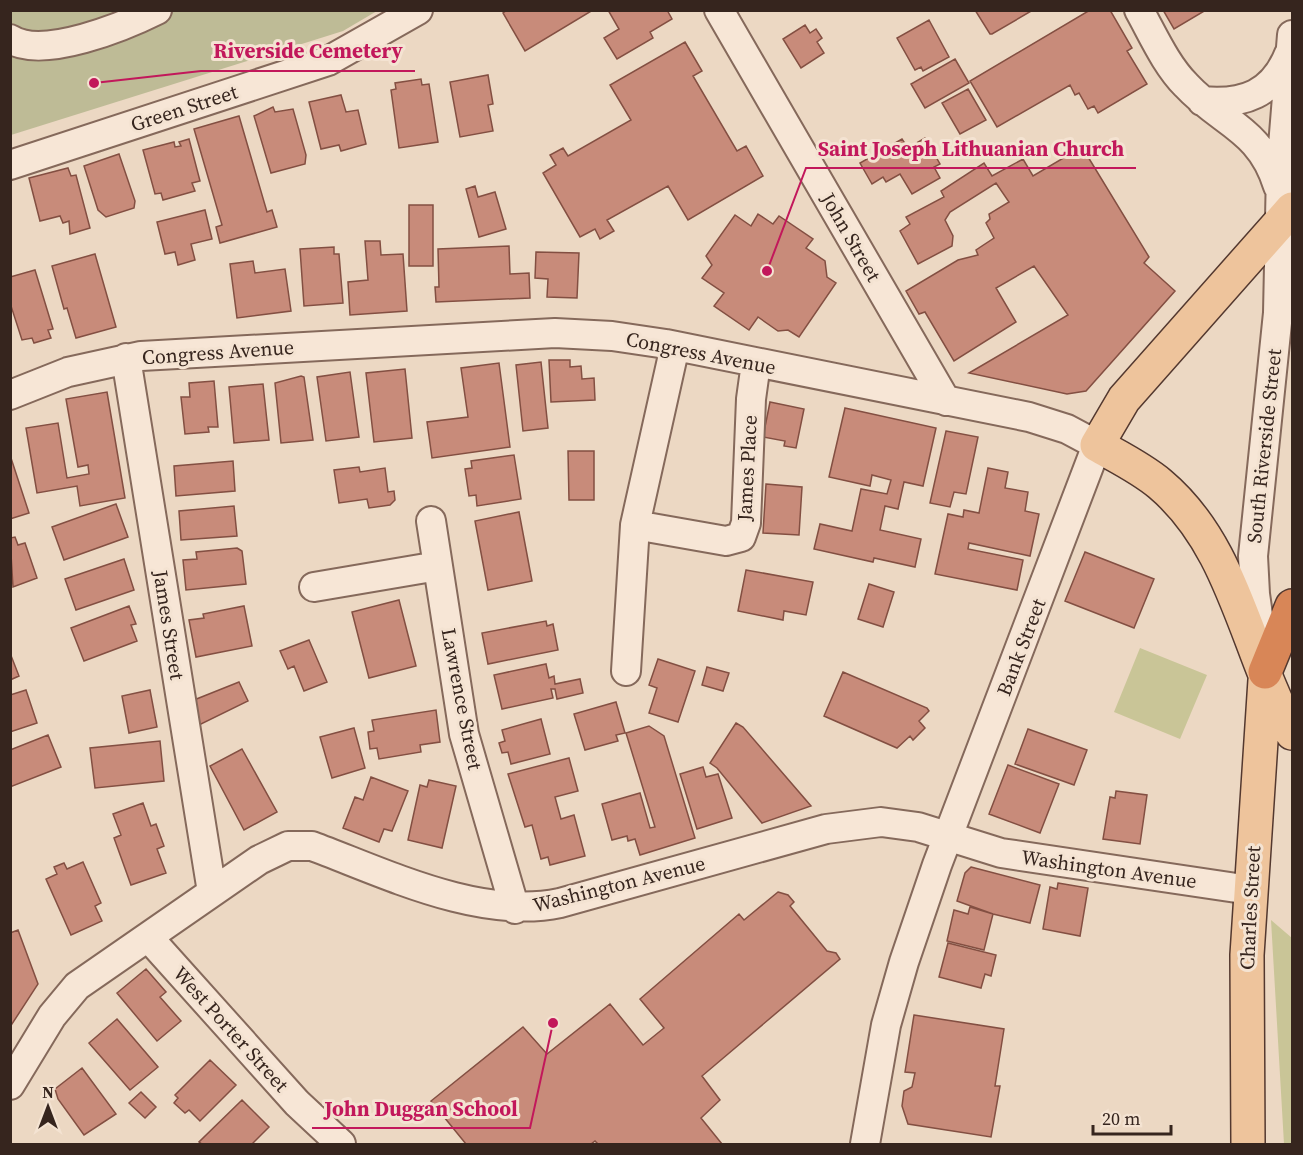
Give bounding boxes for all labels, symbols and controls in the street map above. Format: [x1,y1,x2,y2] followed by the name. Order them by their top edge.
[201,32,415,71] callout: Riverside Cemetery
[213,36,404,65] text: Riverside Cemetery
[127,77,241,138] street label: Green Street
[806,129,1136,168] callout: Saint Joseph Lithuanian Church
[818,134,1124,163] text: Saint Joseph Lithuanian Church
[814,187,888,287] street label: John Street
[624,325,778,381] street label: Congress Avenue
[141,333,295,371] street label: Congress Avenue
[1240,347,1288,545] street label: South Riverside Street
[730,414,764,523] street label: James Place
[146,567,192,682] street label: James Street
[990,594,1053,700] street label: Bank Street
[435,626,490,773] street label: Lawrence Street
[1019,843,1199,895] street label: Washington Avenue
[1233,845,1267,971] street label: Charles Street
[530,849,708,919] street label: Washington Avenue
[167,960,295,1098] street label: West Porter Street
[18,1077,78,1137] north arrow
[42,1081,54,1103] text: N
[312,1089,530,1128] callout: John Duggan School
[322,1094,518,1123] text: John Duggan School
[1093,1098,1171,1136] scale bar
[1102,1106,1140,1131] text: 20 m

